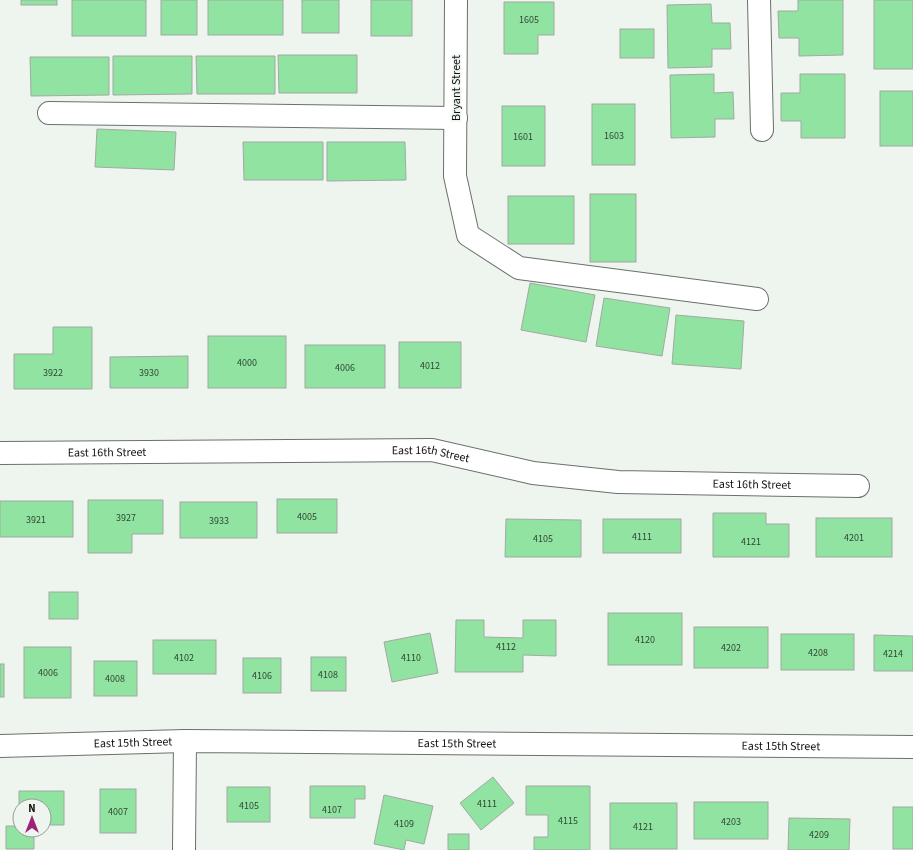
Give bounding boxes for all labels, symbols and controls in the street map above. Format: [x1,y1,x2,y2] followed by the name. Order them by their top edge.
[519,13,539,27] house number: 1605
[448,55,465,121] street label: Bryant Street
[604,129,624,143] house number: 1603
[513,130,533,144] house number: 1601
[237,356,257,370] house number: 4000
[420,359,440,373] house number: 4012
[335,361,355,375] house number: 4006
[43,366,63,380] house number: 3922
[139,366,159,380] house number: 3930
[392,442,471,467] street label: East 16th Street
[68,444,146,462] street label: East 16th Street
[712,476,791,494] street label: East 16th Street
[297,510,317,524] house number: 4005
[116,511,136,525] house number: 3927
[26,513,46,527] house number: 3921
[209,514,229,528] house number: 3933
[632,530,652,544] house number: 4111
[844,531,864,545] house number: 4201
[533,532,553,546] house number: 4105
[741,535,761,549] house number: 4121
[635,633,655,647] house number: 4120
[496,640,516,654] house number: 4112
[721,641,741,655] house number: 4202
[808,646,828,660] house number: 4208
[883,647,903,661] house number: 4214
[174,651,194,665] house number: 4102
[401,651,421,665] house number: 4110
[38,666,58,680] house number: 4006
[318,668,338,682] house number: 4108
[252,669,272,683] house number: 4106
[105,672,125,686] house number: 4008
[93,733,173,752] street label: East 15th Street
[418,735,496,753] street label: East 15th Street
[741,738,820,755] street label: East 15th Street
[477,797,497,811] house number: 4111
[12,798,52,838] north arrow
[239,799,259,813] house number: 4105
[28,801,36,816] text: N
[322,803,342,817] house number: 4107
[108,805,128,819] house number: 4007
[558,814,578,828] house number: 4115
[721,815,741,829] house number: 4203
[394,817,414,831] house number: 4109
[633,820,653,834] house number: 4121
[809,828,829,842] house number: 4209

